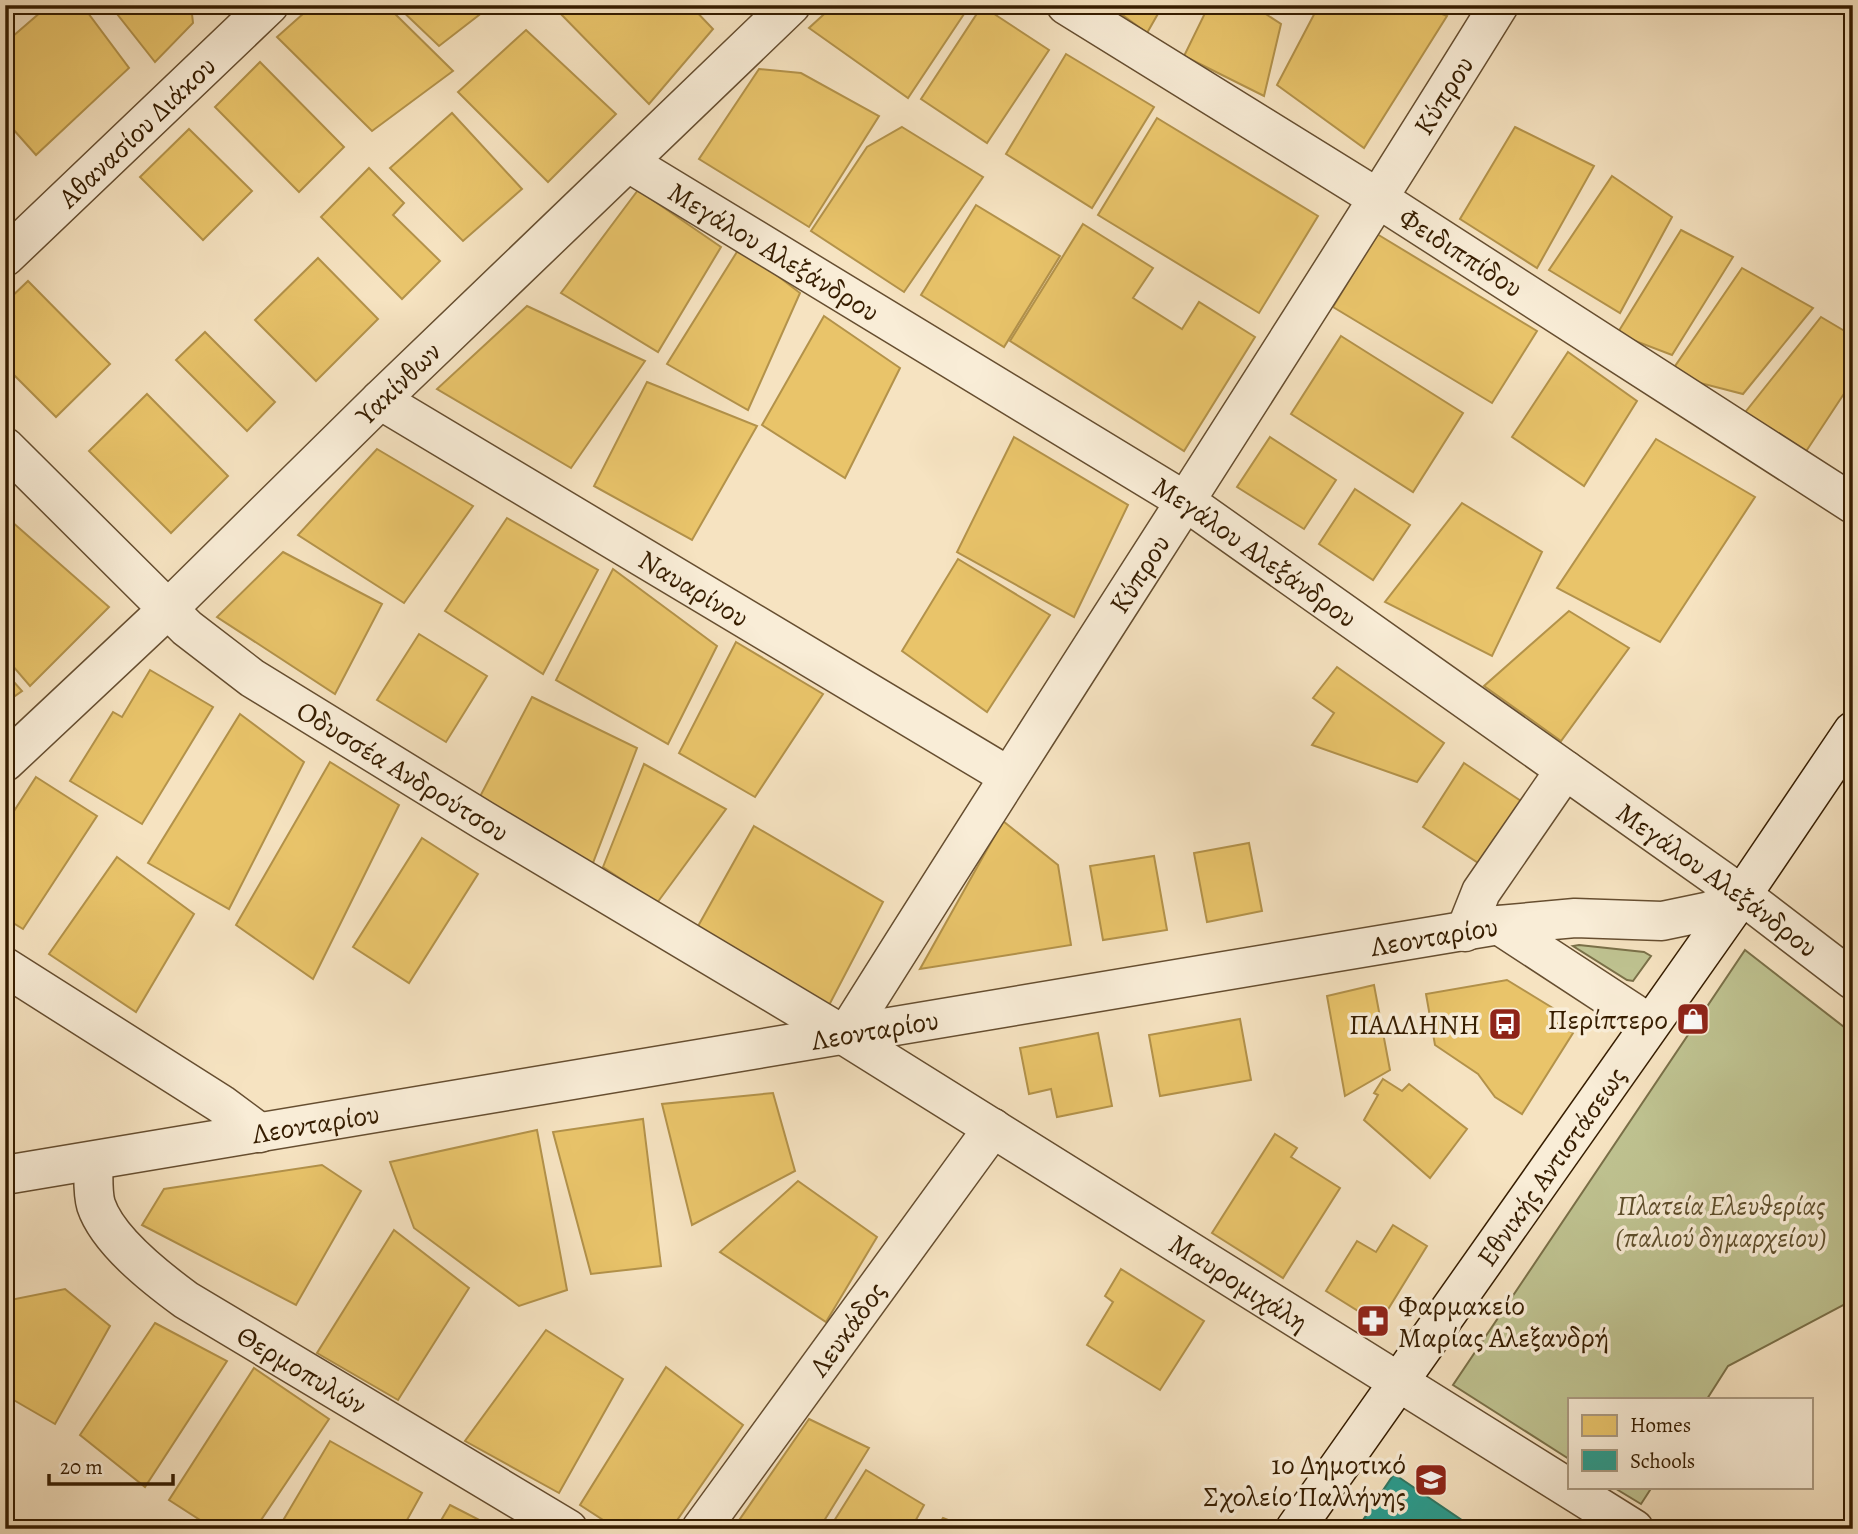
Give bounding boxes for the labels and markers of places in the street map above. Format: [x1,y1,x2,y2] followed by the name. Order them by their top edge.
[1674,1000,1712,1038] shop icon: Περίπτερο
[1548,1001,1668,1039] place label: Περίπτερο
[1486,1005,1524,1043] bus stop icon: ΠΑΛΛΗΝΗ
[1349,1006,1480,1044] place label: ΠΑΛΛΗΝΗ
[1398,1287,1609,1357] place label: Φαρμακείο Μαρίας Αλεξανδρή
[1354,1302,1392,1340] pharmacy icon: Φαρμακείο Μαρίας Αλεξανδρή
[1204,1446,1406,1516] place label: 1ο Δημοτικό Σχολείο Παλλήνης
[1412,1461,1450,1499] school or university icon: 1ο Δημοτικό Σχολείο Παλλήνης

